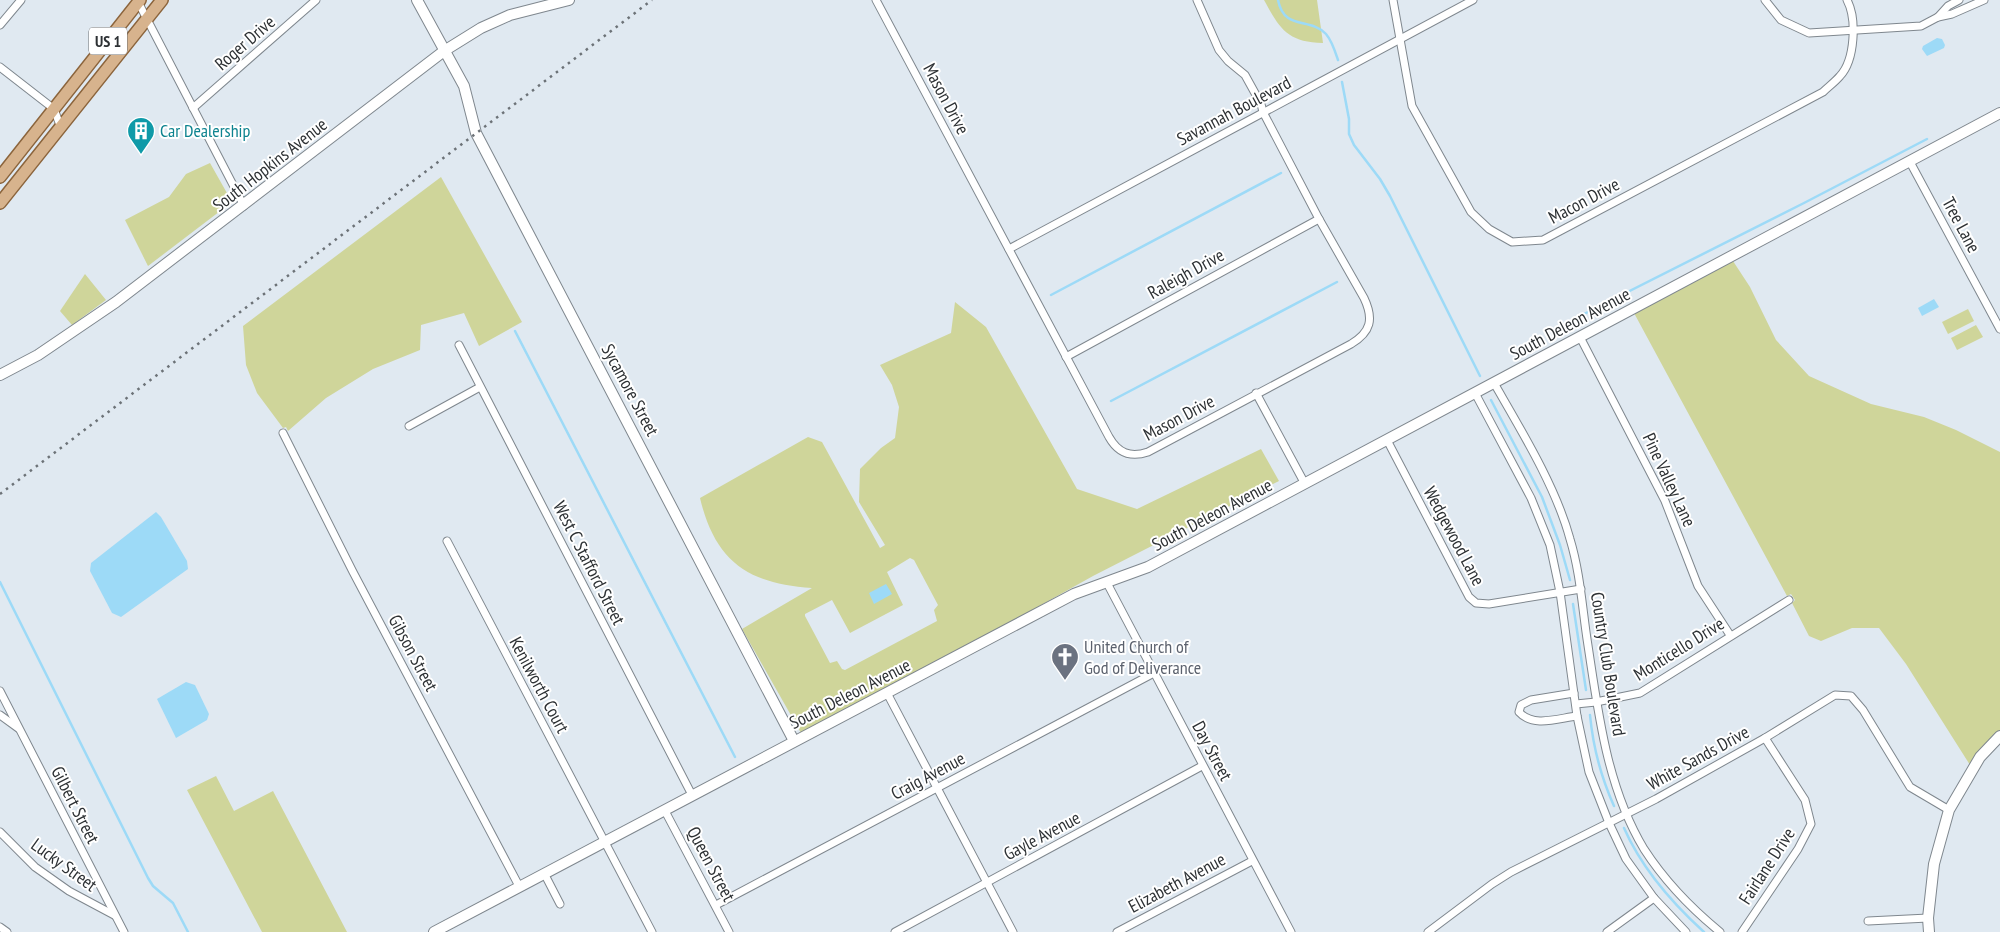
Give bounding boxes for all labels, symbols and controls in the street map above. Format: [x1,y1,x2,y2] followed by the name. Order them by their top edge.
[210,10,280,75] street label: Roger Drive
[89,27,127,54] road number: US 1
[918,59,975,138] street label: Mason Drive
[1173,71,1295,150] street label: Savannah Boulevard
[208,113,332,216] street label: South Hopkins Avenue
[126,116,156,155] building icon: Car Dealership
[160,119,251,142] place label: Car Dealership
[1544,172,1623,229] street label: Macon Drive
[1937,193,1986,257] street label: Tree Lane
[1144,243,1228,304] street label: Raleigh Drive
[1506,282,1634,365] street label: South Deleon Avenue
[597,340,664,440] street label: Sycamore Street
[1139,389,1218,446] street label: Mason Drive
[1638,429,1701,530] street label: Pine Valley Lane
[1148,473,1276,556] street label: South Deleon Avenue
[1419,482,1490,589] street label: Wedgewood Lane
[548,497,631,629] street label: West C Stafford Street
[1586,590,1631,738] street label: Country Club Boulevard
[384,611,443,695] street label: Gibson Street
[1629,612,1728,685] street label: Monticello Drive
[505,633,574,737] street label: Kenilworth Court
[1084,635,1201,679] place label: United Church of God of Deliverance
[1050,642,1080,681] church icon: United Church of God of Deliverance
[785,653,914,734] street label: South Deleon Avenue
[1187,717,1238,784] street label: Day Street
[1643,720,1753,795] street label: White Sands Drive
[887,746,969,805] street label: Craig Avenue
[46,762,105,847] street label: Gilbert Street
[1000,806,1084,865] street label: Gayle Avenue
[682,822,741,905] street label: Queen Street
[1733,823,1800,908] street label: Fairlane Drive
[27,833,102,896] street label: Lucky Street
[1124,847,1229,918] street label: Elizabeth Avenue

